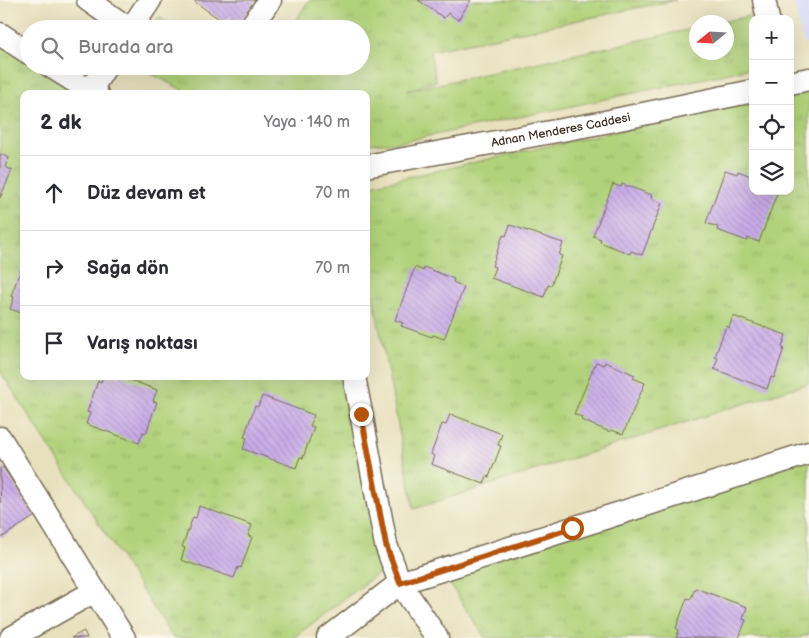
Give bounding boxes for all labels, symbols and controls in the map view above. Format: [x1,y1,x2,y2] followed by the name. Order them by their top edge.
[689,15,734,60] north arrow
[749,15,794,195] map controls
[749,15,794,60] button: +
[20,20,370,75] search box
[38,34,66,62] icon: search
[78,36,174,59] text: Burada ara
[749,60,794,105] button: −
[749,105,794,150] button: locate
[40,110,82,135] text: 2 dk
[490,110,632,151] street label: Adnan Menderes Caddesi
[264,113,350,132] text: Yaya · 140 m
[749,150,794,195] button: layers
[40,179,68,207] icon: ahead
[87,182,206,205] text: Düz devam et
[315,184,350,203] text: 70 m
[40,254,68,282] icon: right
[87,257,169,280] text: Sağa dön
[315,259,350,278] text: 70 m
[40,329,68,357] icon: arrive
[87,332,198,355] text: Varış noktası
[350,403,373,426] route end
[561,517,584,540] route start

